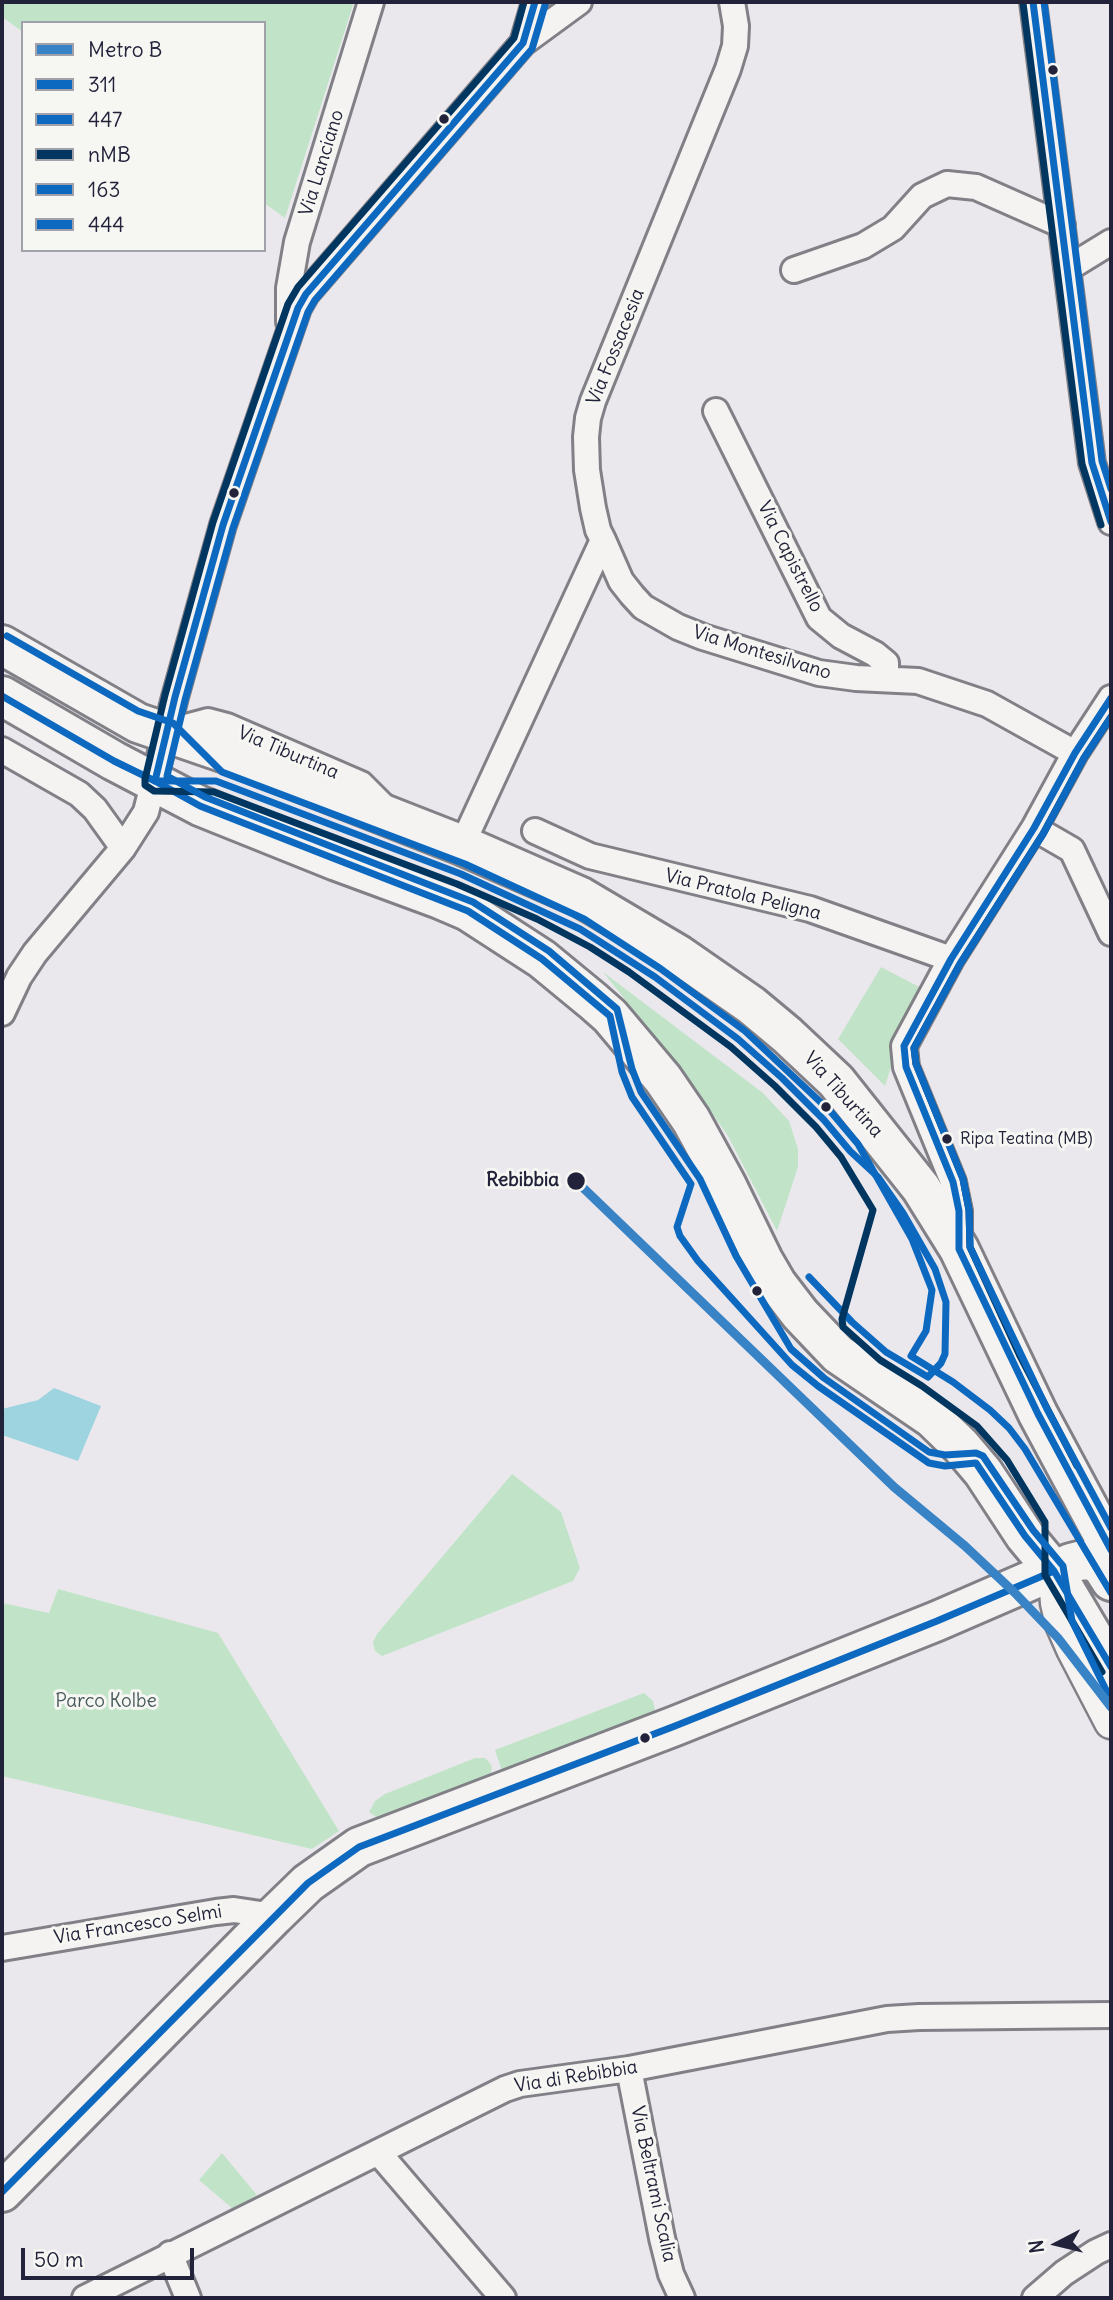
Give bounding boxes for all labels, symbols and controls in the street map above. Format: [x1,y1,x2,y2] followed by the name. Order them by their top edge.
[21,21,266,252] legend
[88,36,162,63] text: Metro B
[1046,63,1060,77] unlabelled marker
[88,71,116,98] text: 311
[88,106,122,133] text: 447
[295,107,349,219] street label: Via Lanciano
[437,112,451,126] unlabelled marker
[88,141,131,168] text: nMB
[88,176,120,203] text: 163
[88,211,124,238] text: 444
[582,285,650,409] street label: Via Fossacesia
[227,486,241,500] unlabelled marker
[752,498,828,616] street label: Via Capistrello
[690,621,834,685] street label: Via Montesilvano
[234,721,342,785] street label: Via Tiburtina
[663,865,823,925] street label: Via Pratola Peligna
[799,1047,887,1143] street label: Via Tiburtina
[819,1100,833,1114] unlabelled marker
[960,1129,1093,1149] place label: Ripa Teatina (MB)
[940,1132,954,1146] marker: Ripa Teatina (MB)
[486,1170,559,1192] place label: Rebibbia
[565,1170,587,1192] marker: Rebibbia
[750,1284,764,1298] unlabelled marker
[55,1691,157,1713] park label: Parco Kolbe
[638,1731,652,1745] unlabelled marker
[52,1900,224,1950] street label: Via Francesco Selmi
[513,2056,639,2098] street label: Via di Rebibbia
[625,2104,681,2264] street label: Via Beltrami Scalia
[1022,2209,1092,2279] north arrow
[24,2234,198,2278] scale bar
[1023,2239,1049,2255] text: N
[34,2246,83,2273] text: 50 m

